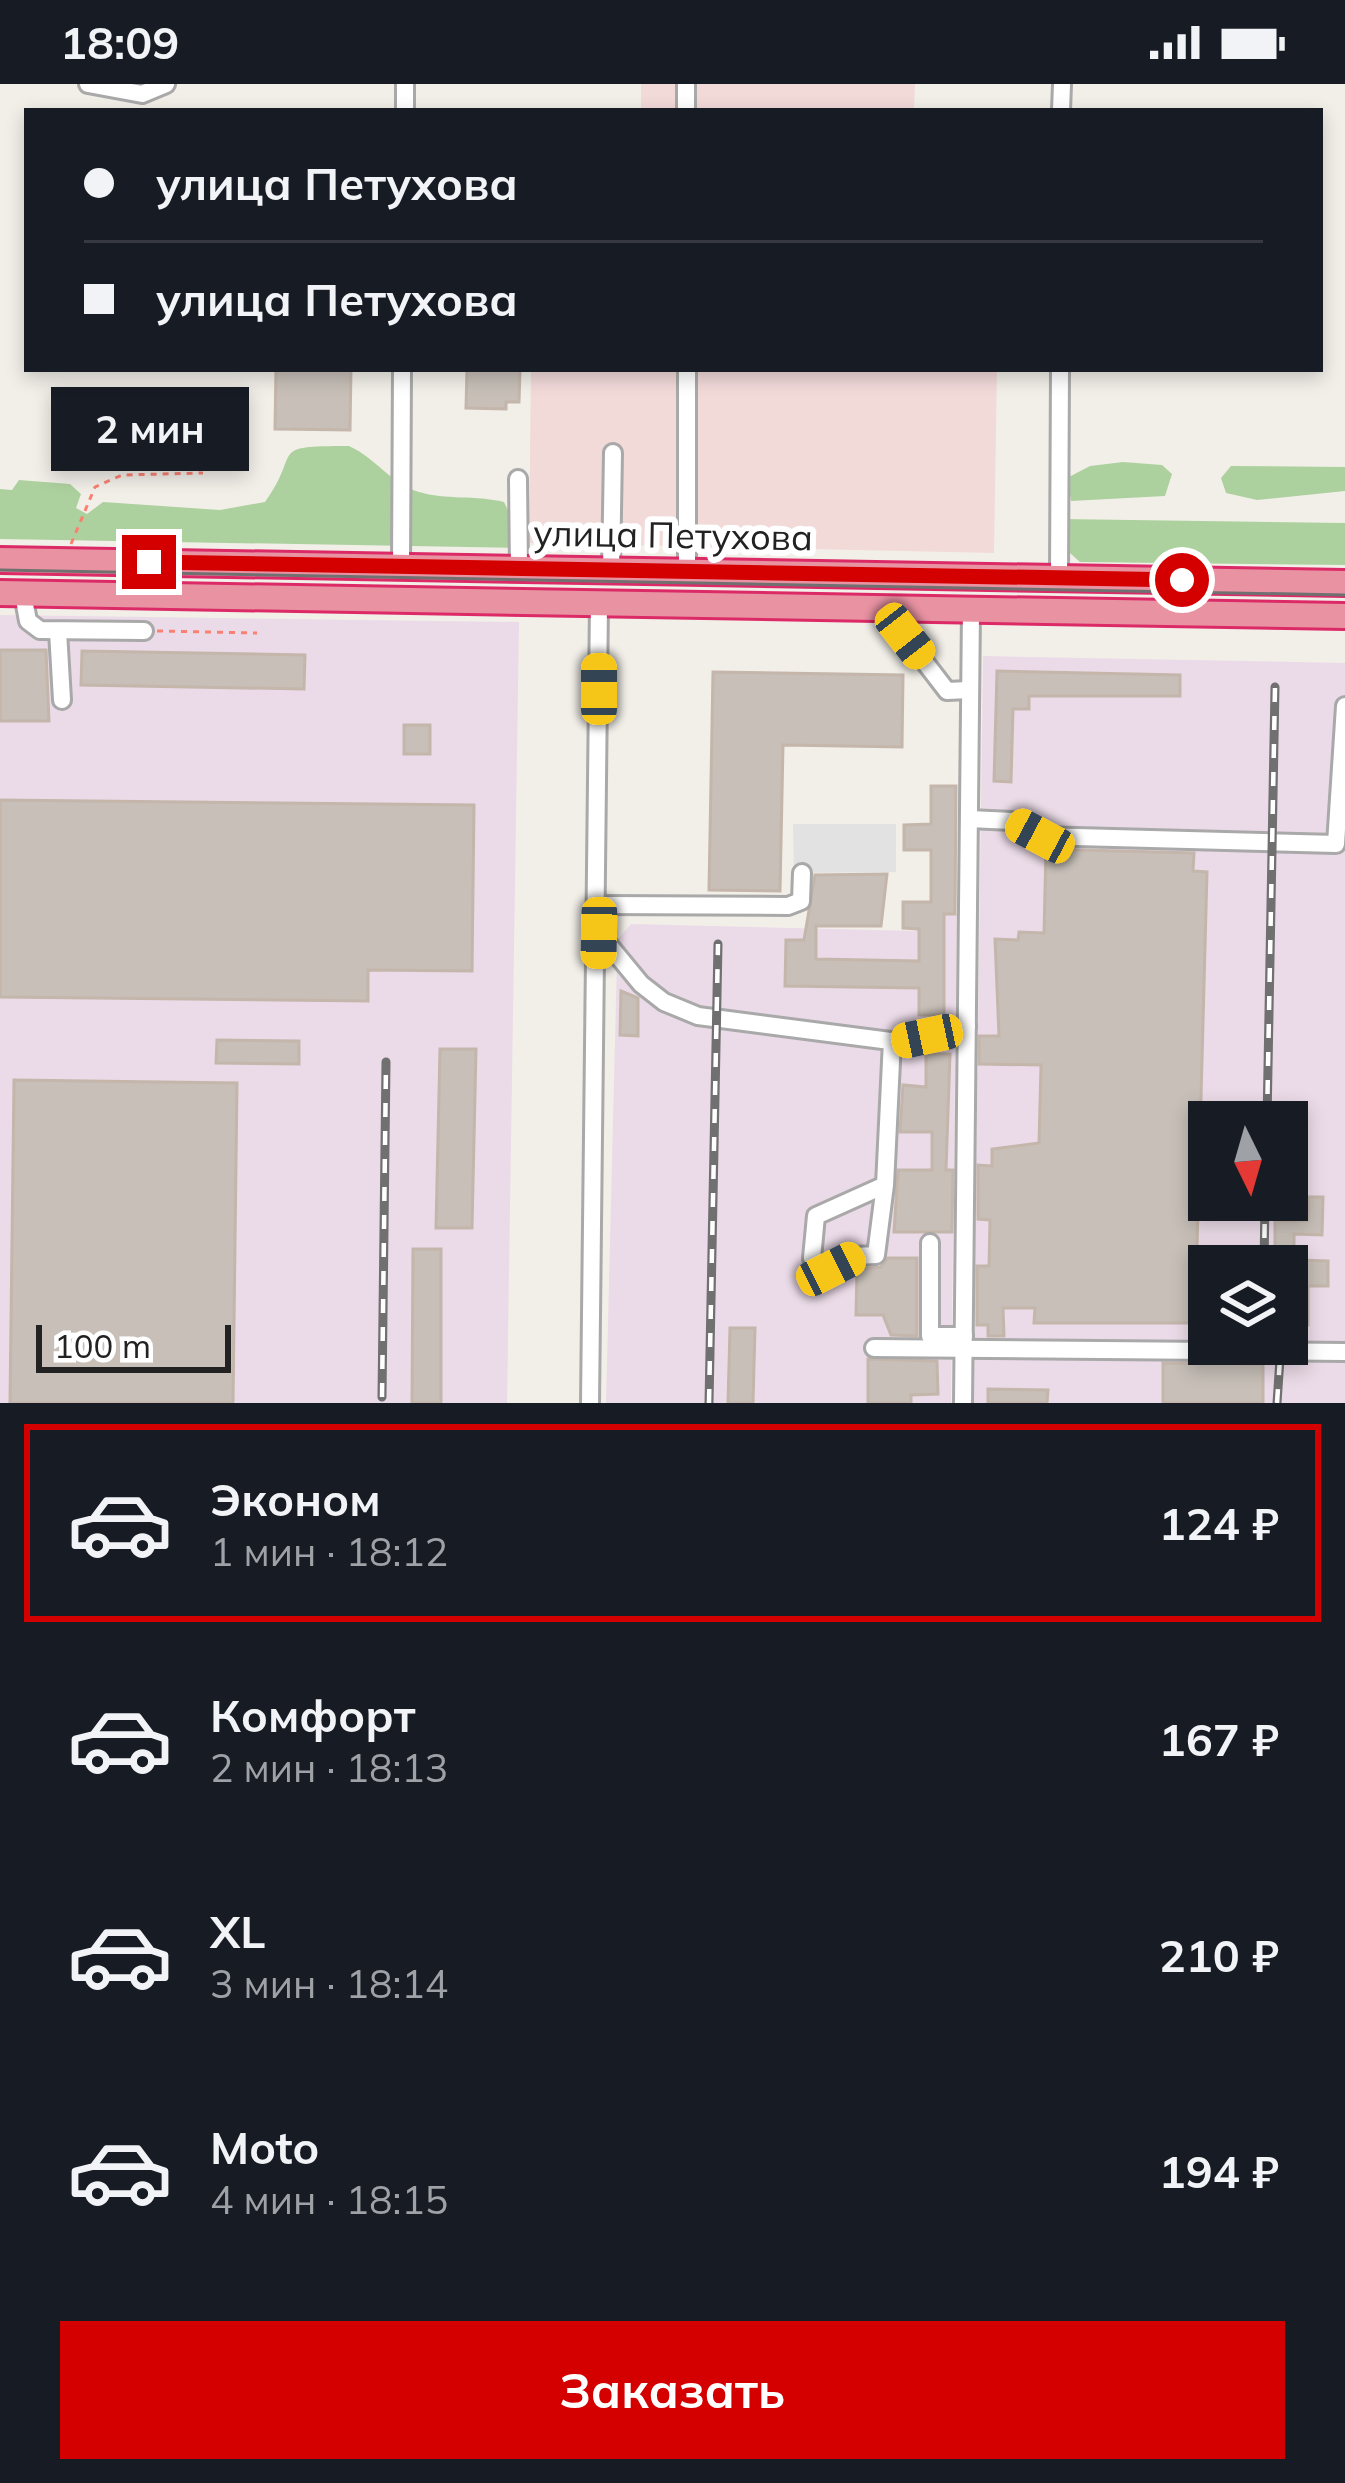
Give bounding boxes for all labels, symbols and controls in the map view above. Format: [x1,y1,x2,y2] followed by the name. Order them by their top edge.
[60,14,179,70] text: 18:09
[156,155,518,211] text: улица Петухова
[156,271,518,327] text: улица Петухова
[50,388,248,472] callout: 2 мин
[95,404,205,453] text: 2 мин
[533,510,813,559] street label: улица Петухова
[122,535,176,589] route end
[1155,553,1209,607] route start
[869,597,941,675] car
[581,653,617,725] car
[1000,803,1080,869] car
[580,897,618,969] car
[888,1011,966,1061] car
[1188,1101,1308,1221] north arrow
[1188,1101,1308,1365] map controls
[791,1237,871,1301] car
[1188,1245,1308,1365] button: layers
[36,1319,231,1372] scale bar
[54,1325,151,1366] text: 100 m
[66,1469,174,1577] icon: car
[210,1471,381,1527] text: Эконом
[1159,1495,1279,1551] text: 124 ₽
[210,1527,448,1576] text: 1 мин · 18:12
[66,1685,174,1793] icon: car
[210,1687,416,1743] text: Комфорт
[1159,1711,1279,1767] text: 167 ₽
[210,1743,448,1792] text: 2 мин · 18:13
[66,1901,174,2009] icon: car
[210,1903,265,1959] text: XL
[1159,1927,1279,1983] text: 210 ₽
[210,1959,448,2008] text: 3 мин · 18:14
[66,2117,174,2225] icon: car
[210,2119,319,2175] text: Moto
[1159,2143,1279,2199] text: 194 ₽
[210,2175,448,2224] text: 4 мин · 18:15
[60,2321,1285,2459] button: Заказать

